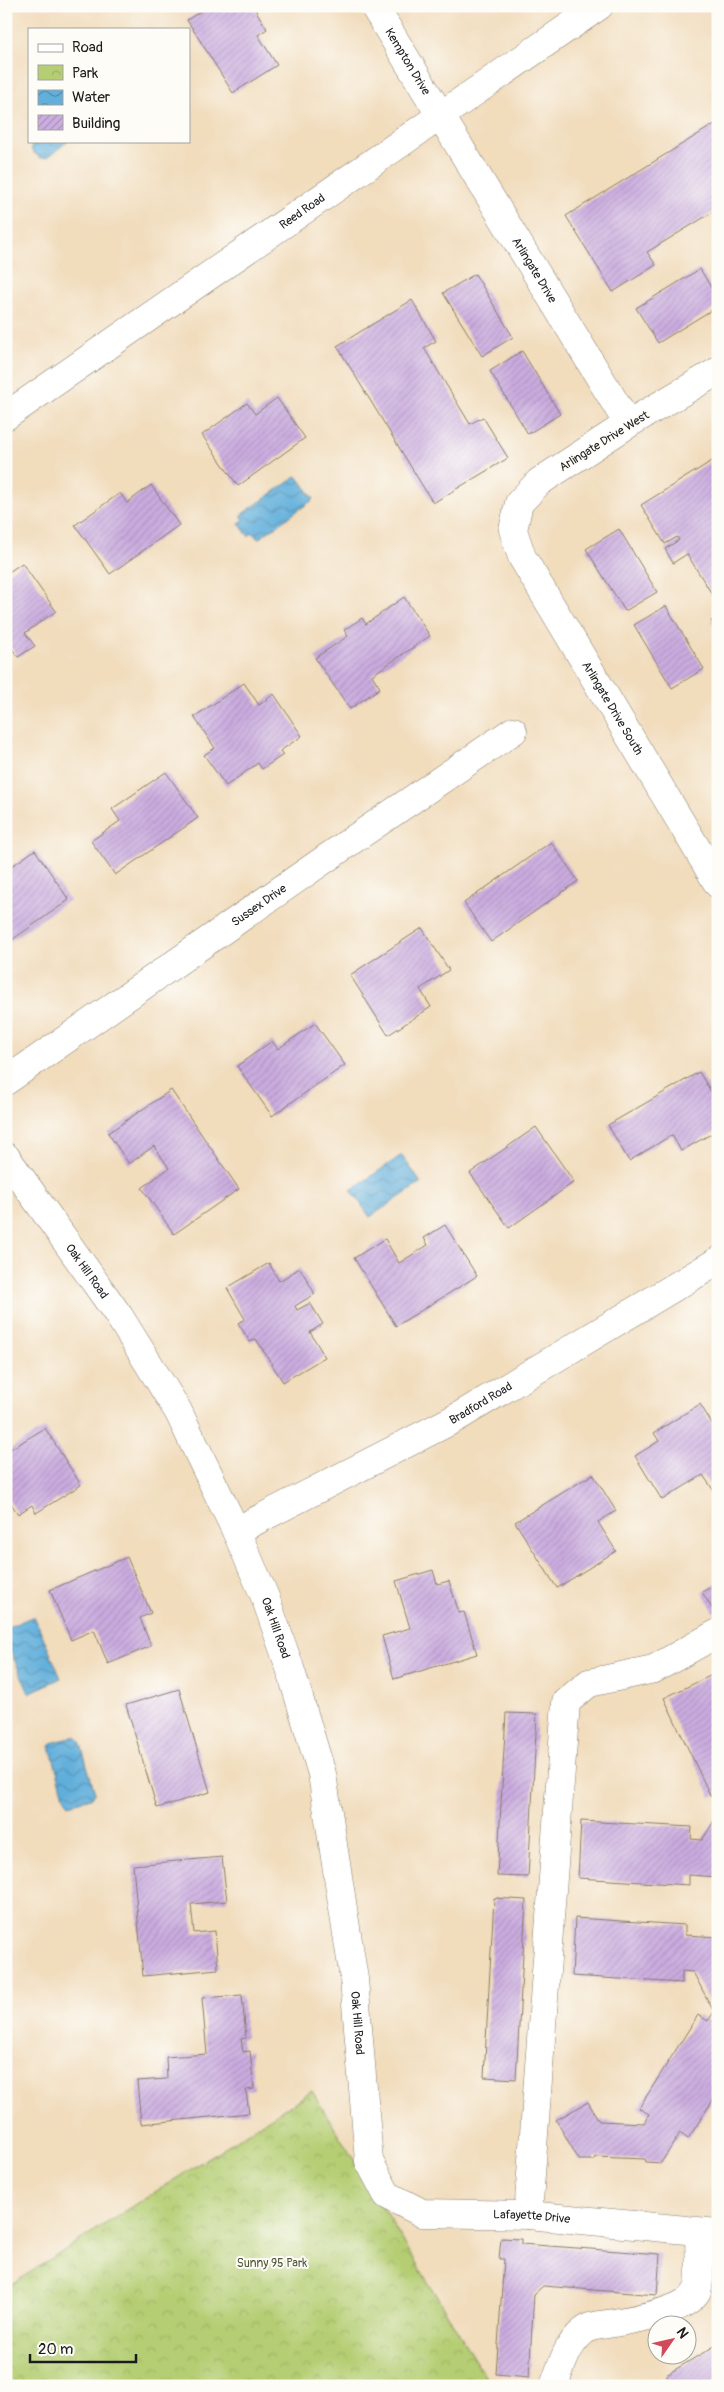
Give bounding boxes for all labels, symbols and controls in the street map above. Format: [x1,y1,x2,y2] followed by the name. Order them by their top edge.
[381,26,433,98] street label: Kempton Drive
[28,28,190,142] legend
[72,38,103,57] text: Road
[72,64,99,83] text: Park
[72,88,111,107] text: Water
[72,114,120,133] text: Building
[277,191,328,233] street label: Reed Road
[508,235,560,306] street label: Arlingate Drive
[557,408,652,475] street label: Arlingate Drive West
[578,659,646,758] street label: Arlingate Drive South
[229,881,290,930] street label: Sussex Drive
[62,1241,111,1302] street label: Oak Hill Road
[447,1379,515,1428] street label: Bradford Road
[258,1595,293,1661] street label: Oak Hill Road
[347,1991,367,2056] street label: Oak Hill Road
[493,2207,571,2227] street label: Lafayette Drive
[237,2256,307,2271] park label: Sunny 95 Park
[646,2314,696,2364] north arrow
[673,2324,692,2342] text: N
[30,2332,136,2364] scale bar
[38,2340,73,2359] text: 20 m

